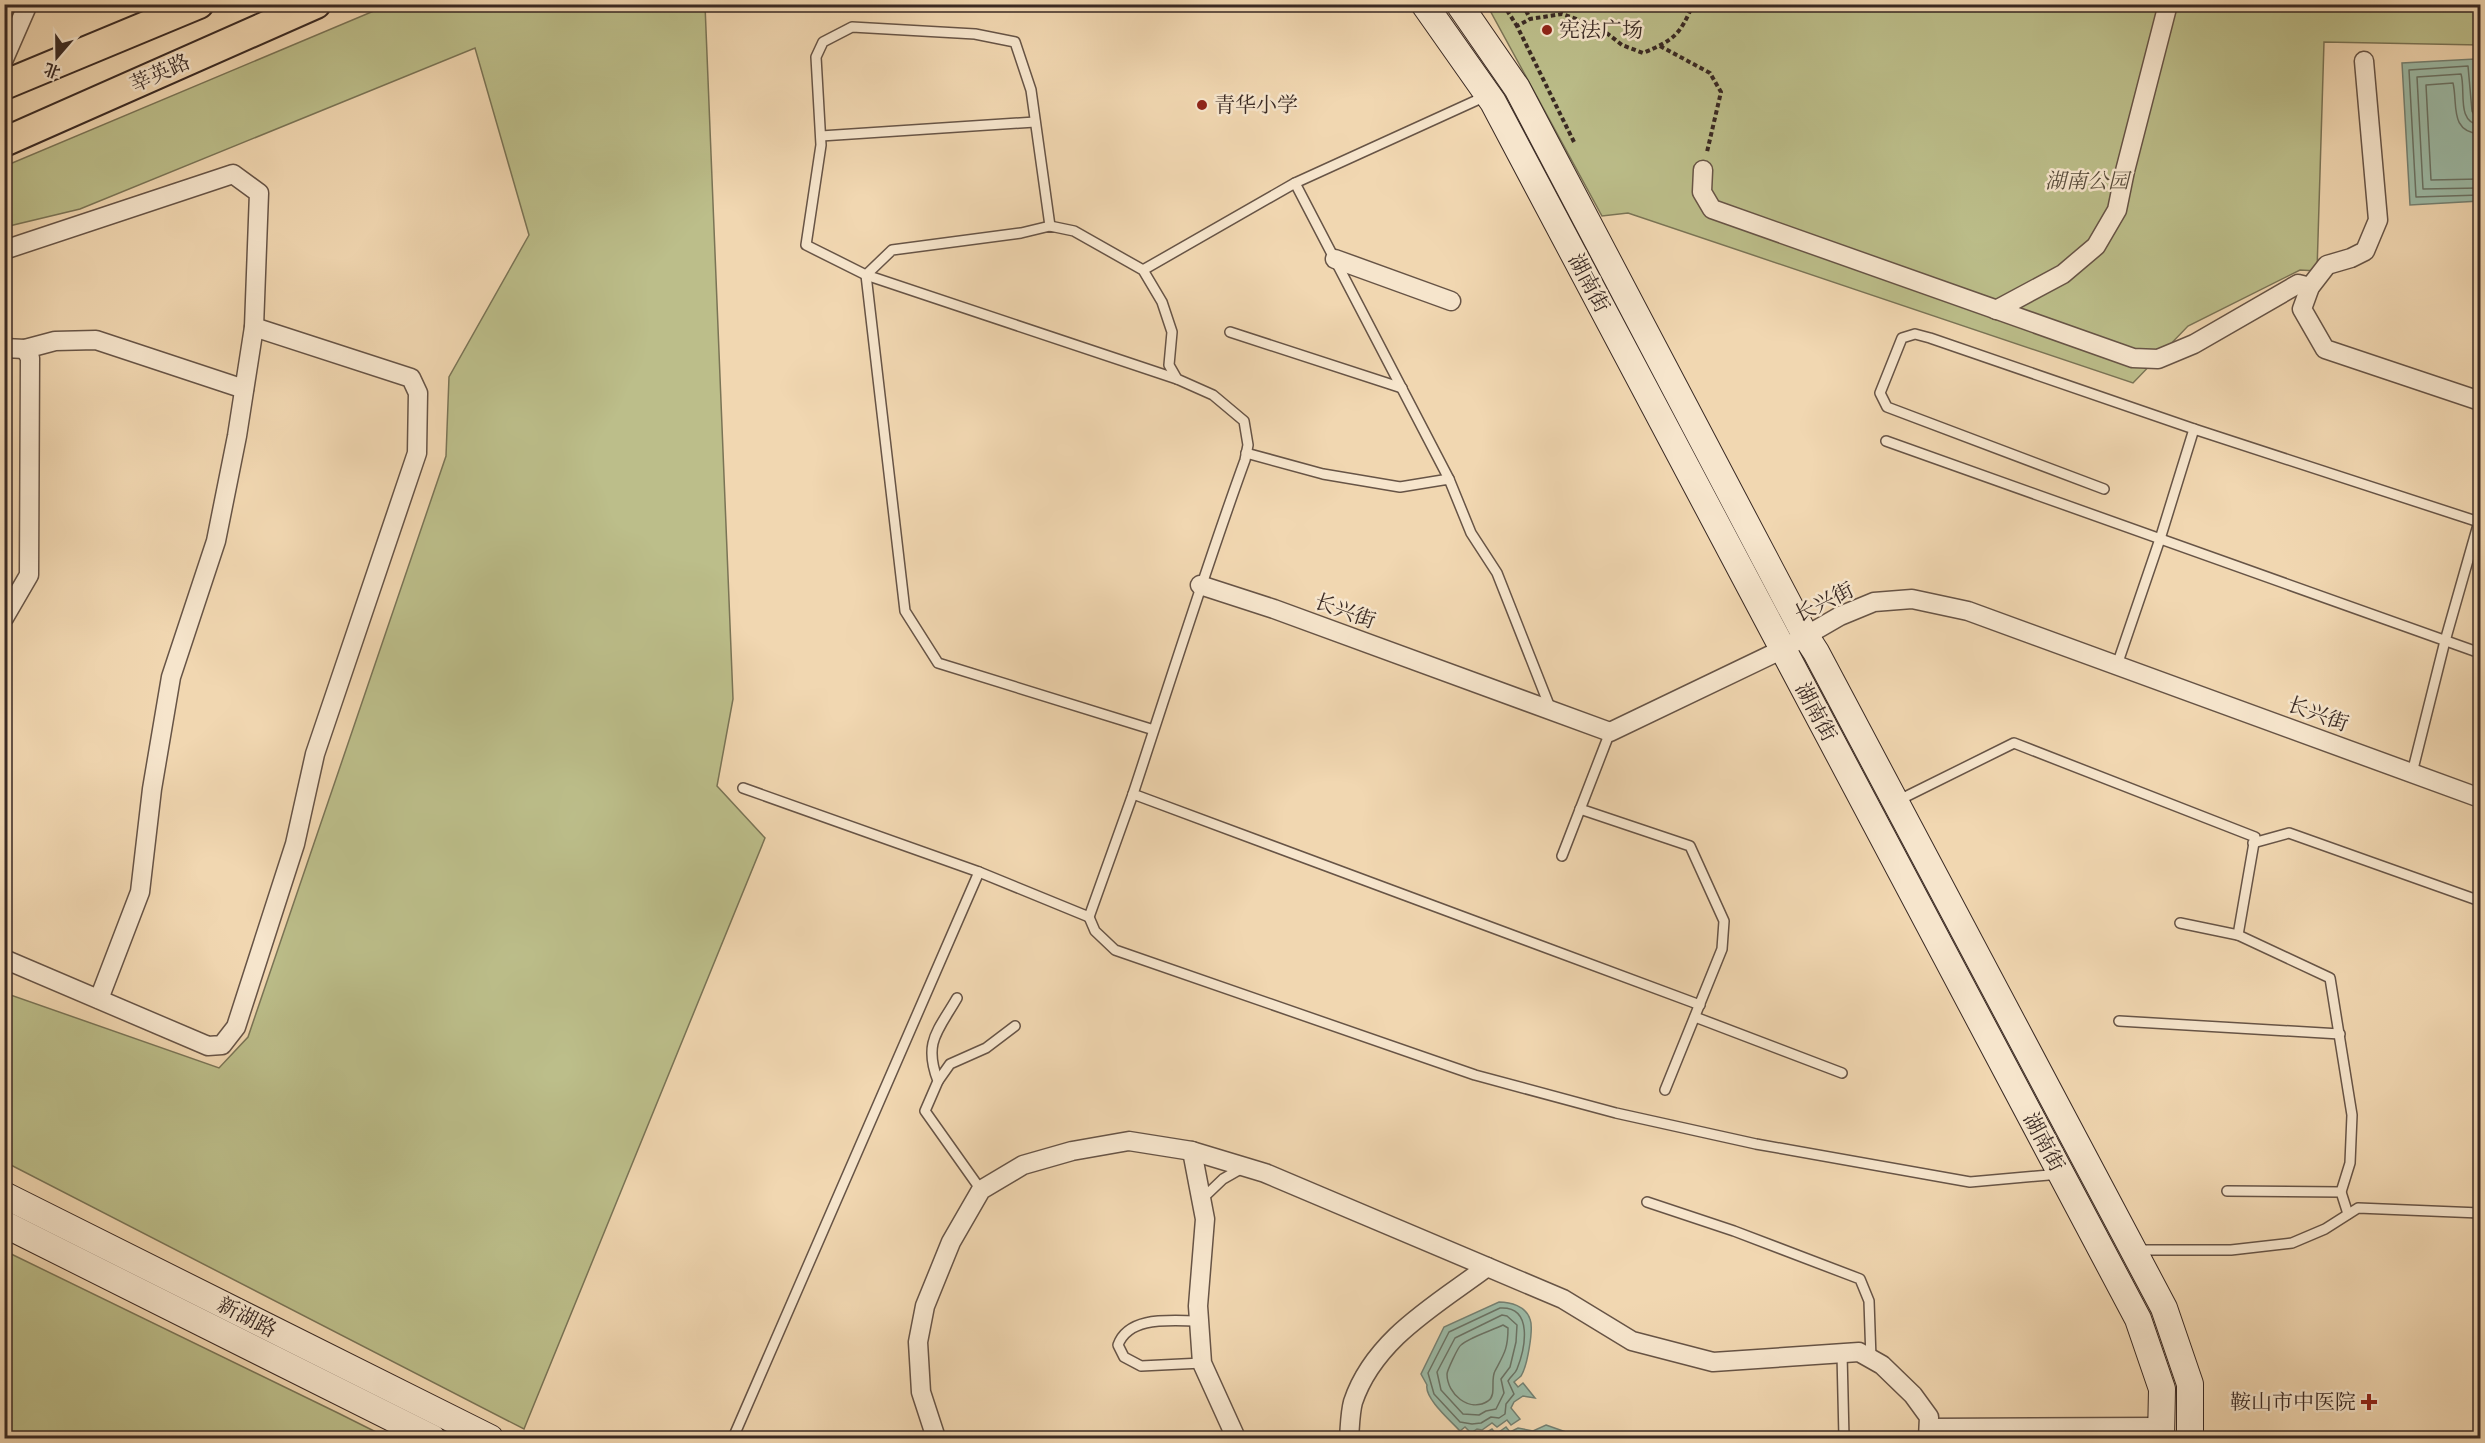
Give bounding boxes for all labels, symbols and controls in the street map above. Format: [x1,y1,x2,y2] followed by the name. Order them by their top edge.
[1559,19,1643,42] place label: 宪法广场
[1540,23,1554,37] marker: 宪法广场
[27,27,87,87] north arrow
[127,50,194,97] street label: 莘英路
[42,59,63,81] text: 北
[1214,94,1298,117] place label: 青华小学
[1195,98,1209,112] marker: 青华小学
[2045,170,2132,193] park label: 湖南公园
[1564,250,1614,316] street label: 湖南街
[1791,578,1858,627] street label: 长兴街
[1311,590,1378,633] street label: 长兴街
[1791,679,1841,745] street label: 湖南街
[2284,693,2351,736] street label: 长兴街
[2019,1109,2069,1175] street label: 湖南街
[213,1293,280,1342] street label: 新湖路
[2230,1391,2356,1414] place label: 鞍山市中医院
[2360,1393,2378,1411] marker: 鞍山市中医院

